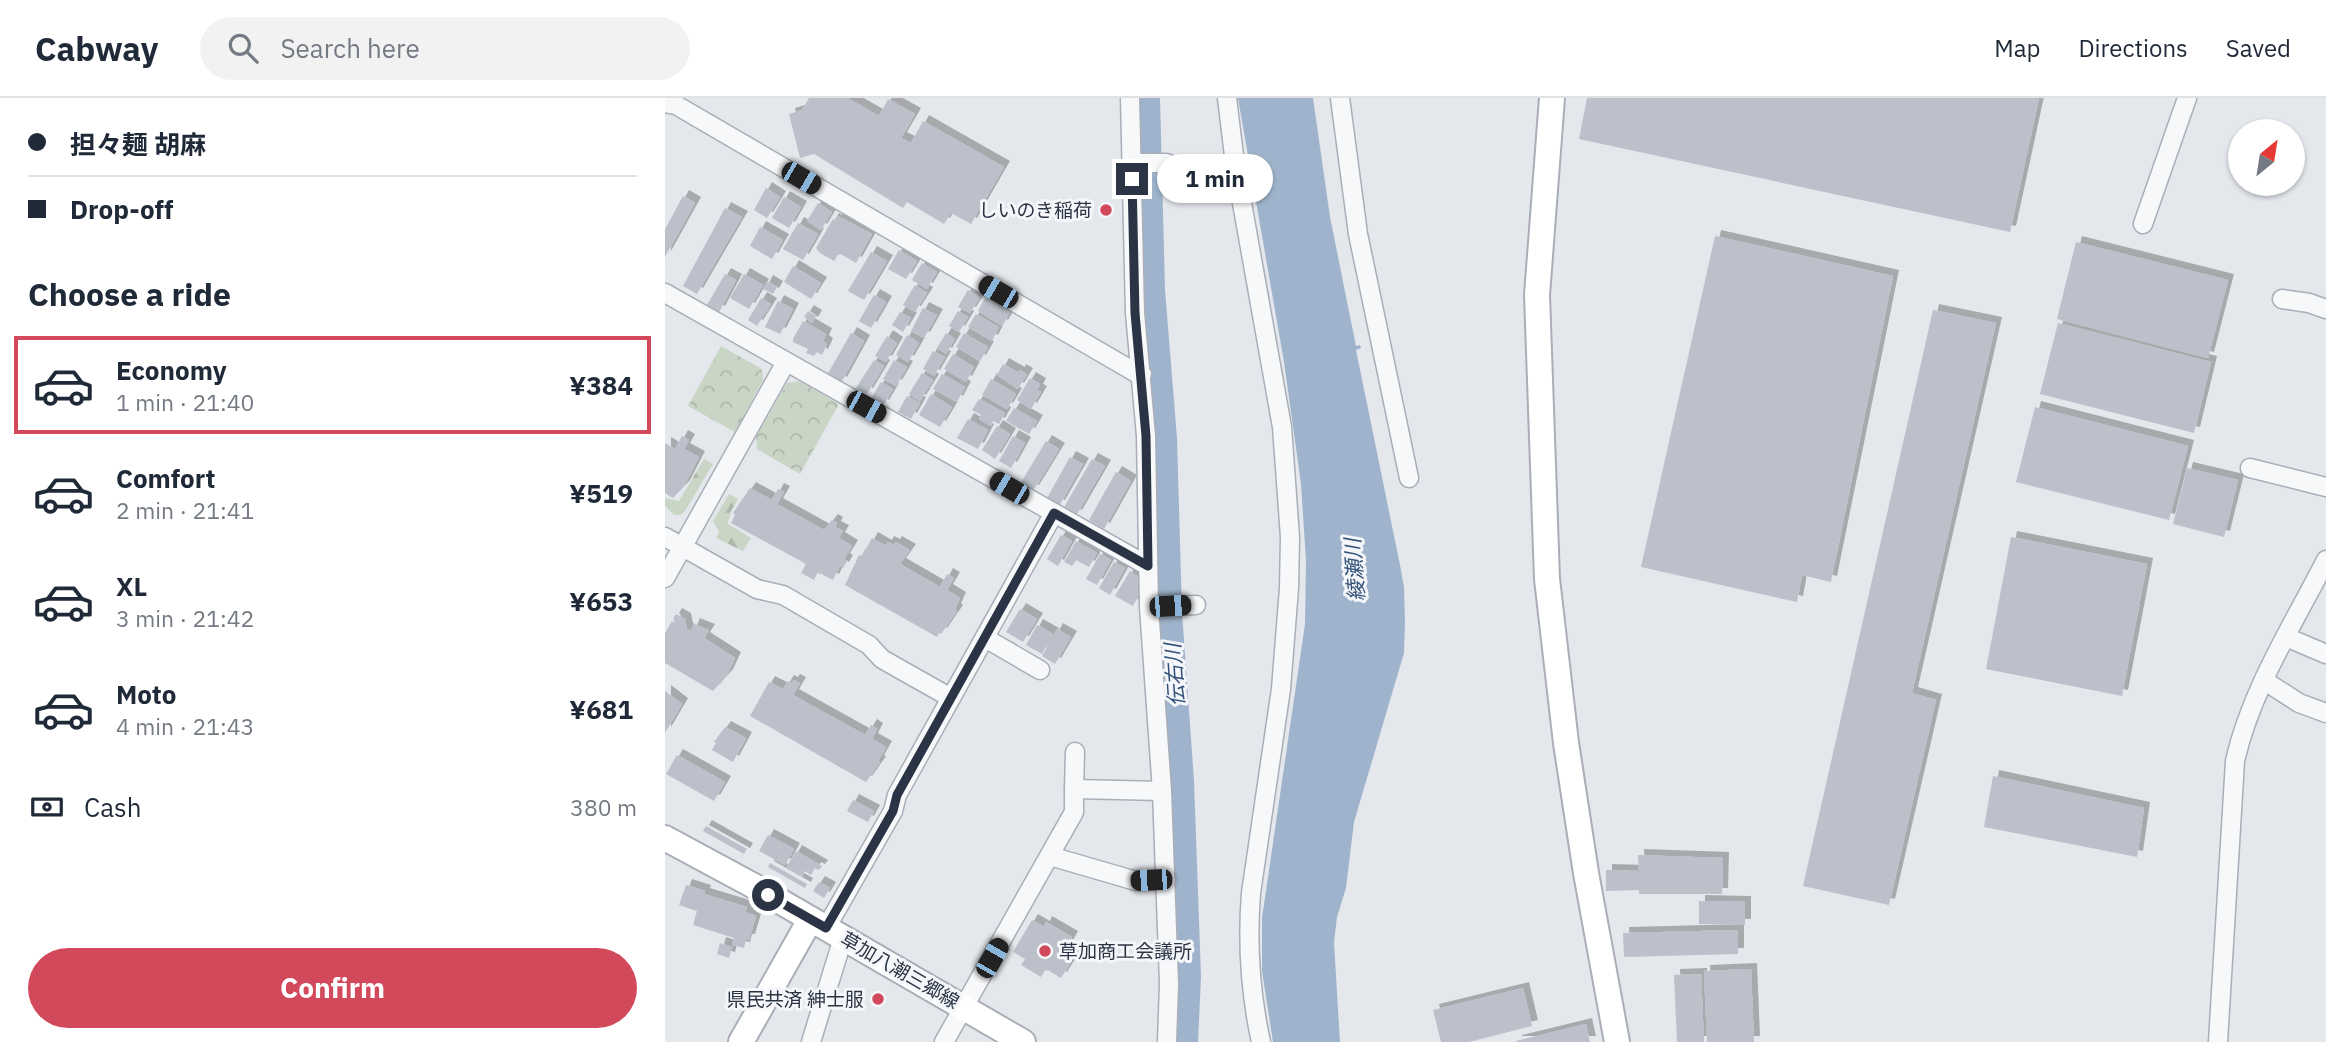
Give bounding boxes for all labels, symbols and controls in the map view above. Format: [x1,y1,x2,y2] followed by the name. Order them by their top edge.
[200,17,690,80] search box
[35,27,158,70] text: Cabway
[224,29,262,67] icon: search
[280,31,420,65] text: Search here
[1994,32,2040,64] text: Map
[2078,32,2188,64] text: Directions
[2226,32,2291,64] text: Saved
[2228,119,2305,196] north arrow
[2228,119,2305,196] map controls
[70,127,206,161] text: 担々麺 胡麻
[1156,154,1272,204] callout: 1 min
[778,158,825,198] car
[1116,163,1148,195] route end
[1185,163,1245,193] text: 1 min
[70,192,173,226] text: Drop-off
[979,198,1092,222] place label: しいのき稲荷
[1098,202,1114,218] marker: しいのき稲荷
[975,272,1022,312] car
[28,273,231,315] text: Choose a ride
[116,353,227,387] text: Economy
[32,354,95,417] icon: car
[569,368,633,402] text: ¥384
[116,387,254,417] text: 1 min · 21:40
[843,388,890,426] car
[116,461,215,495] text: Comfort
[32,462,95,525] icon: car
[986,468,1033,508] car
[569,476,633,510] text: ¥519
[116,495,254,525] text: 2 min · 21:41
[1338,536,1370,602] water label: 綾瀬川
[116,569,147,603] text: XL
[32,570,95,633] icon: car
[569,584,633,618] text: ¥653
[1149,594,1192,618] car
[116,603,254,633] text: 3 min · 21:42
[1158,641,1190,707] water label: 伝右川
[116,677,176,711] text: Moto
[32,678,95,741] icon: car
[569,692,633,726] text: ¥681
[116,711,254,741] text: 4 min · 21:43
[28,788,66,826] icon: cash
[84,790,141,824] text: Cash
[570,792,637,822] text: 380 m
[1130,869,1173,891] car
[752,879,784,911] route start
[836,926,964,1014] street label: 草加八潮三郷線
[973,935,1012,981] car
[1059,939,1192,963] place label: 草加商工会議所
[1037,943,1053,959] marker: 草加商工会議所
[28,948,637,1028] button: Confirm
[727,987,864,1011] place label: 県民共済 紳士服
[870,991,886,1007] marker: 県民共済 紳士服

